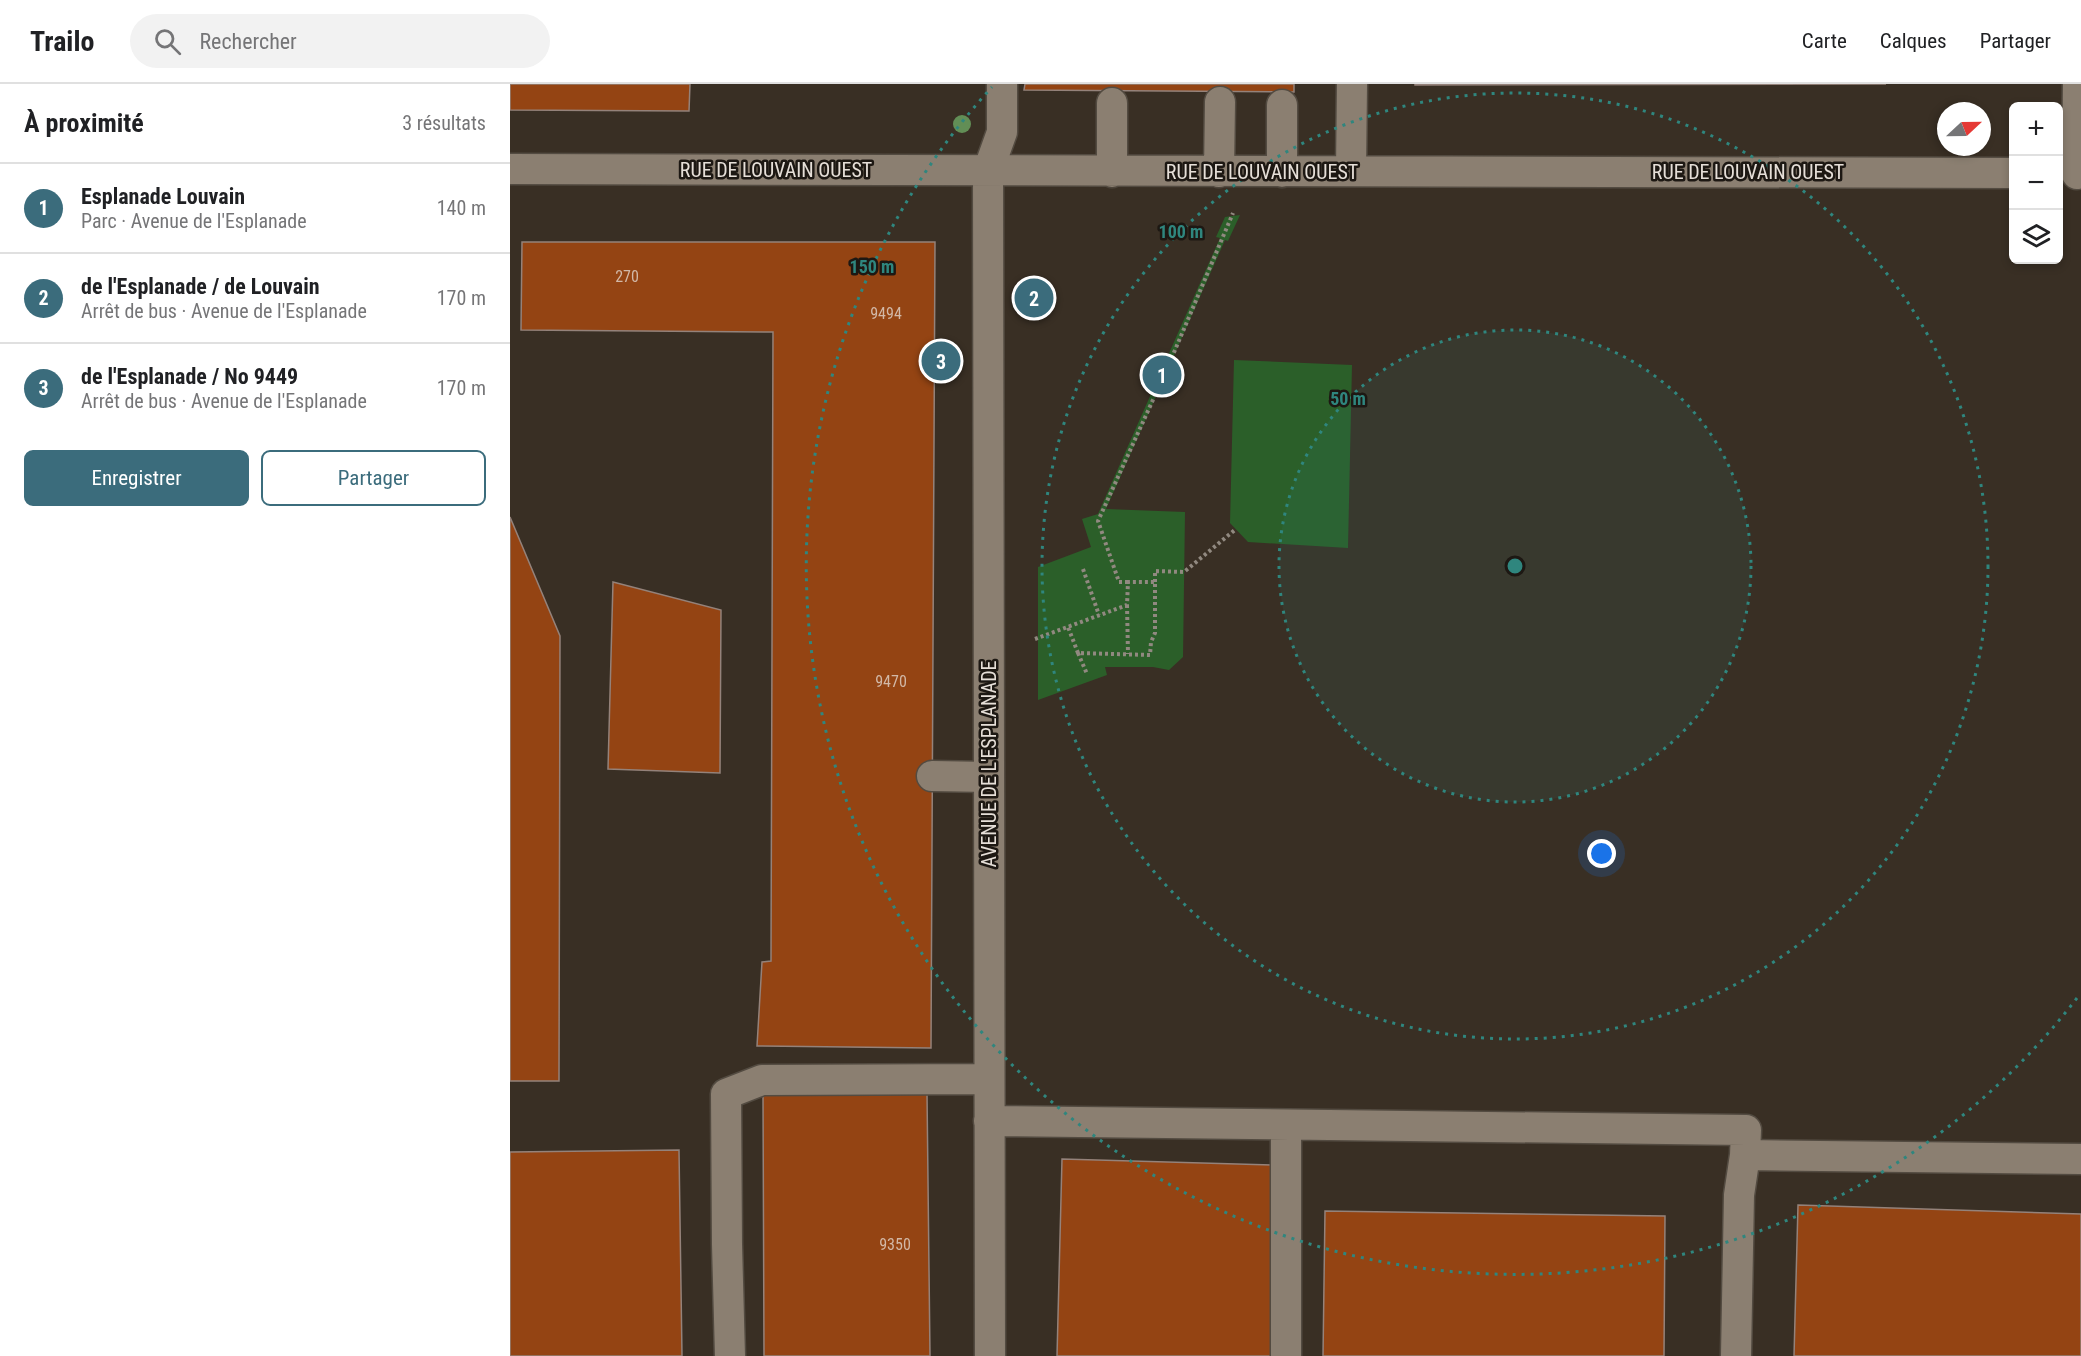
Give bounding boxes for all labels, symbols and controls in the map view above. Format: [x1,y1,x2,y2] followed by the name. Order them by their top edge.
[130,14,550,68] search box
[30,25,94,58] text: Trailo
[151,25,184,58] icon: search
[199,29,297,54] text: Rechercher
[1802,29,1847,53] text: Carte
[1880,29,1947,53] text: Calques
[1980,29,2051,53] text: Partager
[1937,102,1991,156] north arrow
[2009,102,2063,264] map controls
[2009,102,2063,156] button: +
[24,108,144,138] text: À proximité
[402,111,486,135] text: 3 résultats
[2009,156,2063,210] button: −
[680,158,872,182] street label: RUE DE LOUVAIN OUEST
[1166,160,1358,184] street label: RUE DE LOUVAIN OUEST
[1652,160,1844,184] street label: RUE DE LOUVAIN OUEST
[81,184,245,209] text: Esplanade Louvain
[38,196,49,220] text: 1
[437,196,486,220] text: 140 m
[81,209,307,233] text: Parc · Avenue de l'Esplanade
[2009,210,2063,264] button: layers
[1159,221,1203,242] text: 100 m
[850,256,894,277] text: 150 m
[615,267,639,286] house number: 270
[81,274,320,299] text: de l'Esplanade / de Louvain
[1014,276,1054,320] pin: 2
[38,286,49,310] text: 2
[437,286,486,310] text: 170 m
[81,299,367,323] text: Arrêt de bus · Avenue de l'Esplanade
[870,304,902,323] house number: 9494
[922,338,960,384] pin: 3
[1142,352,1182,398] pin: 1
[81,364,298,389] text: de l'Esplanade / No 9449
[38,376,49,400] text: 3
[437,376,486,400] text: 170 m
[1330,388,1366,409] text: 50 m
[81,389,367,413] text: Arrêt de bus · Avenue de l'Esplanade
[24,450,249,506] button: Enregistrer
[261,450,486,506] button: Partager
[1505,556,1525,576] centre of rings
[977,660,1001,868] street label: AVENUE DE L'ESPLANADE
[875,672,907,691] house number: 9470
[1587,839,1616,868] your location
[879,1235,911,1254] house number: 9350

